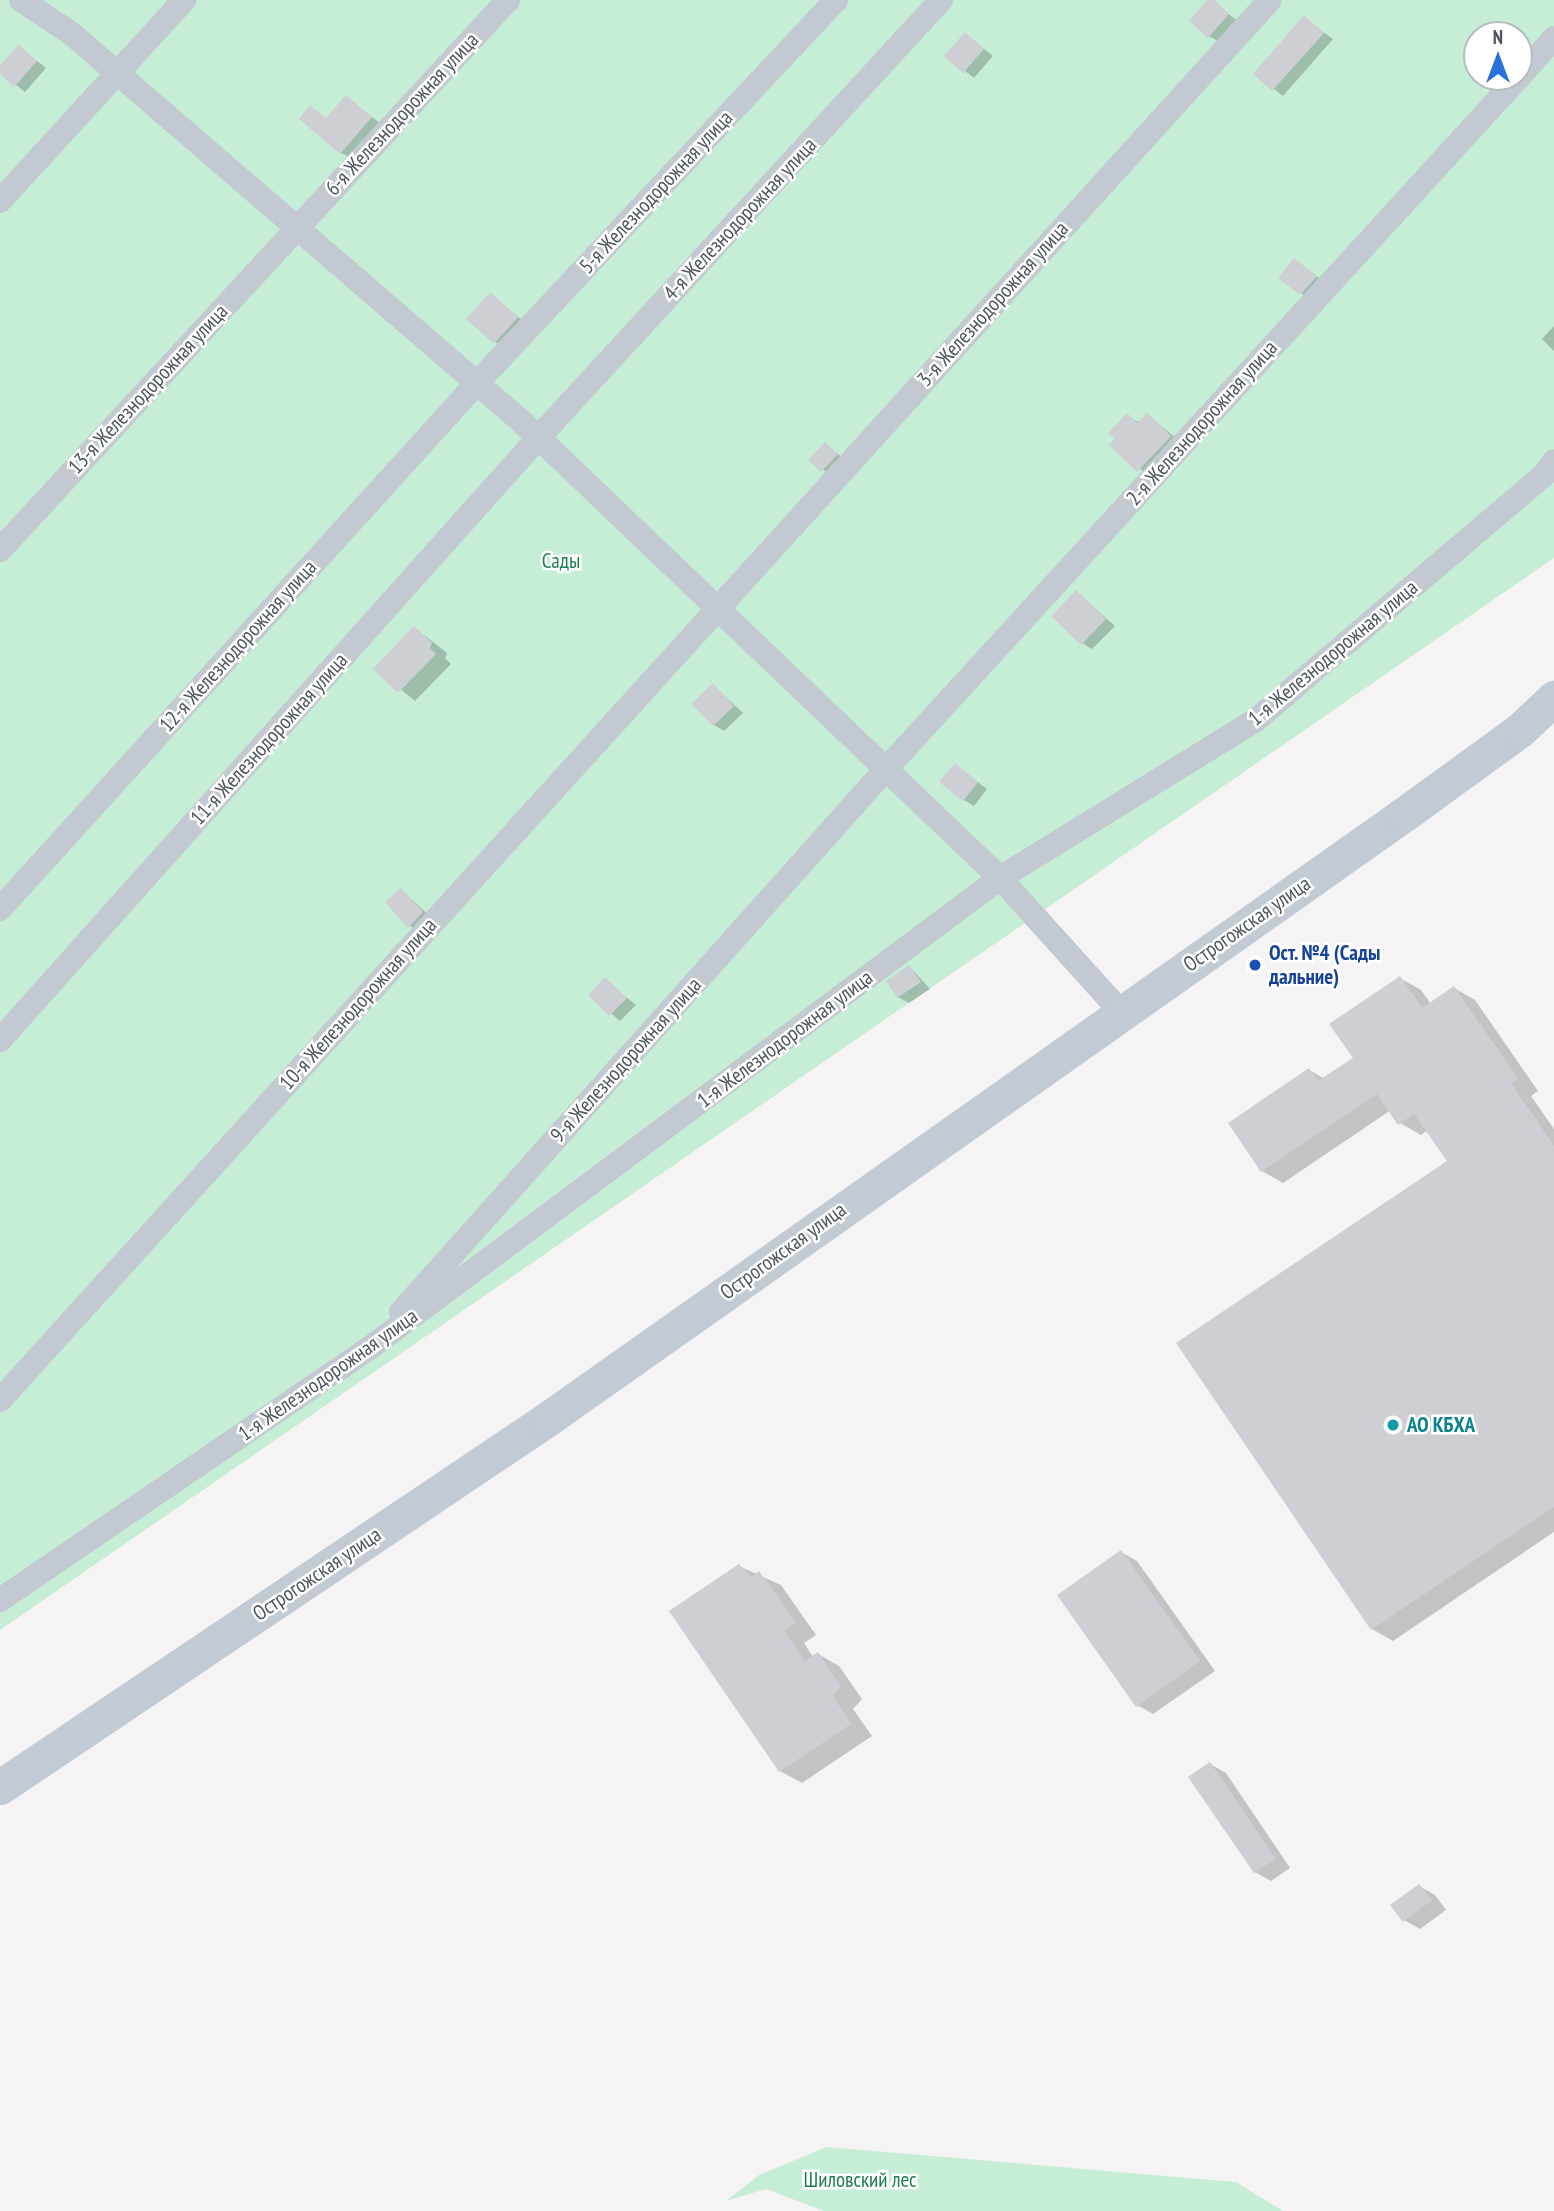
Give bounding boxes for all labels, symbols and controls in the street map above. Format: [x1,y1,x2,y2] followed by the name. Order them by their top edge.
[1463,21,1533,91] north arrow
[1493,25,1503,49] text: N
[320,27,484,201] street label: 6-я Железнодорожная улица
[574,105,738,279] street label: 5-я Железнодорожная улица
[658,132,822,306] street label: 4-я Железнодорожная улица
[912,216,1074,392] street label: 3-я Железнодорожная улица
[63,299,233,479] street label: 13-я Железнодорожная улица
[1121,335,1283,511] street label: 2-я Железнодорожная улица
[542,548,580,574] park label: Сады
[154,555,322,737] street label: 12-я Железнодорожная улица
[1243,575,1423,731] street label: 1-я Железнодорожная улица
[185,648,353,830] street label: 11-я Железнодорожная улица
[1179,871,1315,977] street label: Острогожская улица
[274,913,442,1095] street label: 10-я Железнодорожная улица
[1269,940,1382,990] place label: Ост. №4 (Сады дальние)
[1247,957,1263,973] marker: Ост. №4 (Сады дальние)
[692,965,878,1113] street label: 1-я Железнодорожная улица
[545,972,707,1148] street label: 9-я Железнодорожная улица
[715,1197,851,1305] street label: Острогожская улица
[233,1304,423,1446] street label: 1-я Железнодорожная улица
[1407,1412,1475,1438] place label: АО КБХА
[1385,1417,1401,1433] marker: АО КБХА
[248,1522,386,1626] street label: Острогожская улица
[803,2167,917,2193] park label: Шиловский лес

